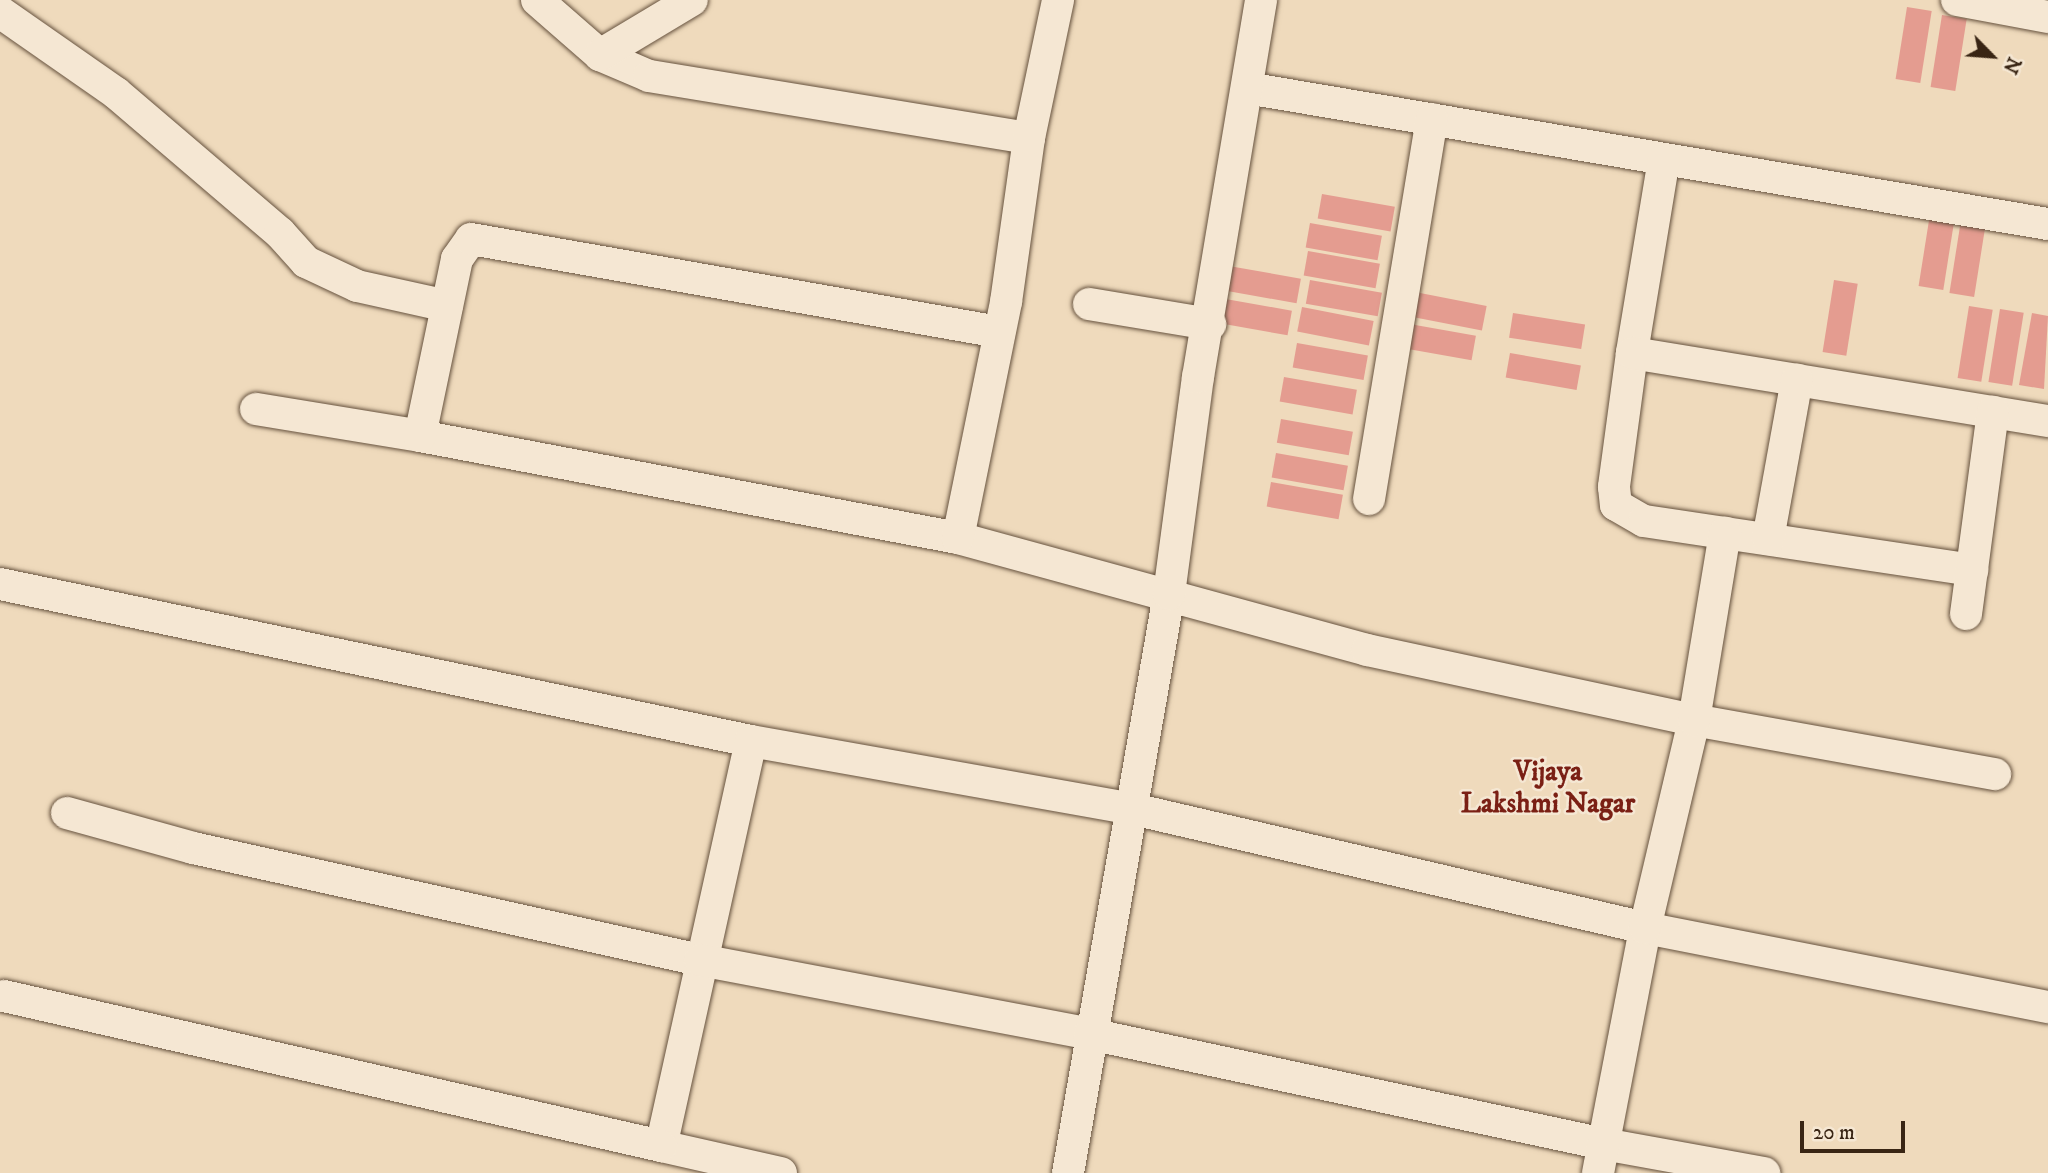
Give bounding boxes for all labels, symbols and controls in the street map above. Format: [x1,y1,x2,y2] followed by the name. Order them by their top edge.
[1957,21,2027,91] north arrow
[1998,53,2025,77] text: N
[1461,755,1635,821] district label: Vijaya Lakshmi Nagar
[1803,1106,1908,1150] scale bar
[1813,1120,1855,1146] text: 20 m

